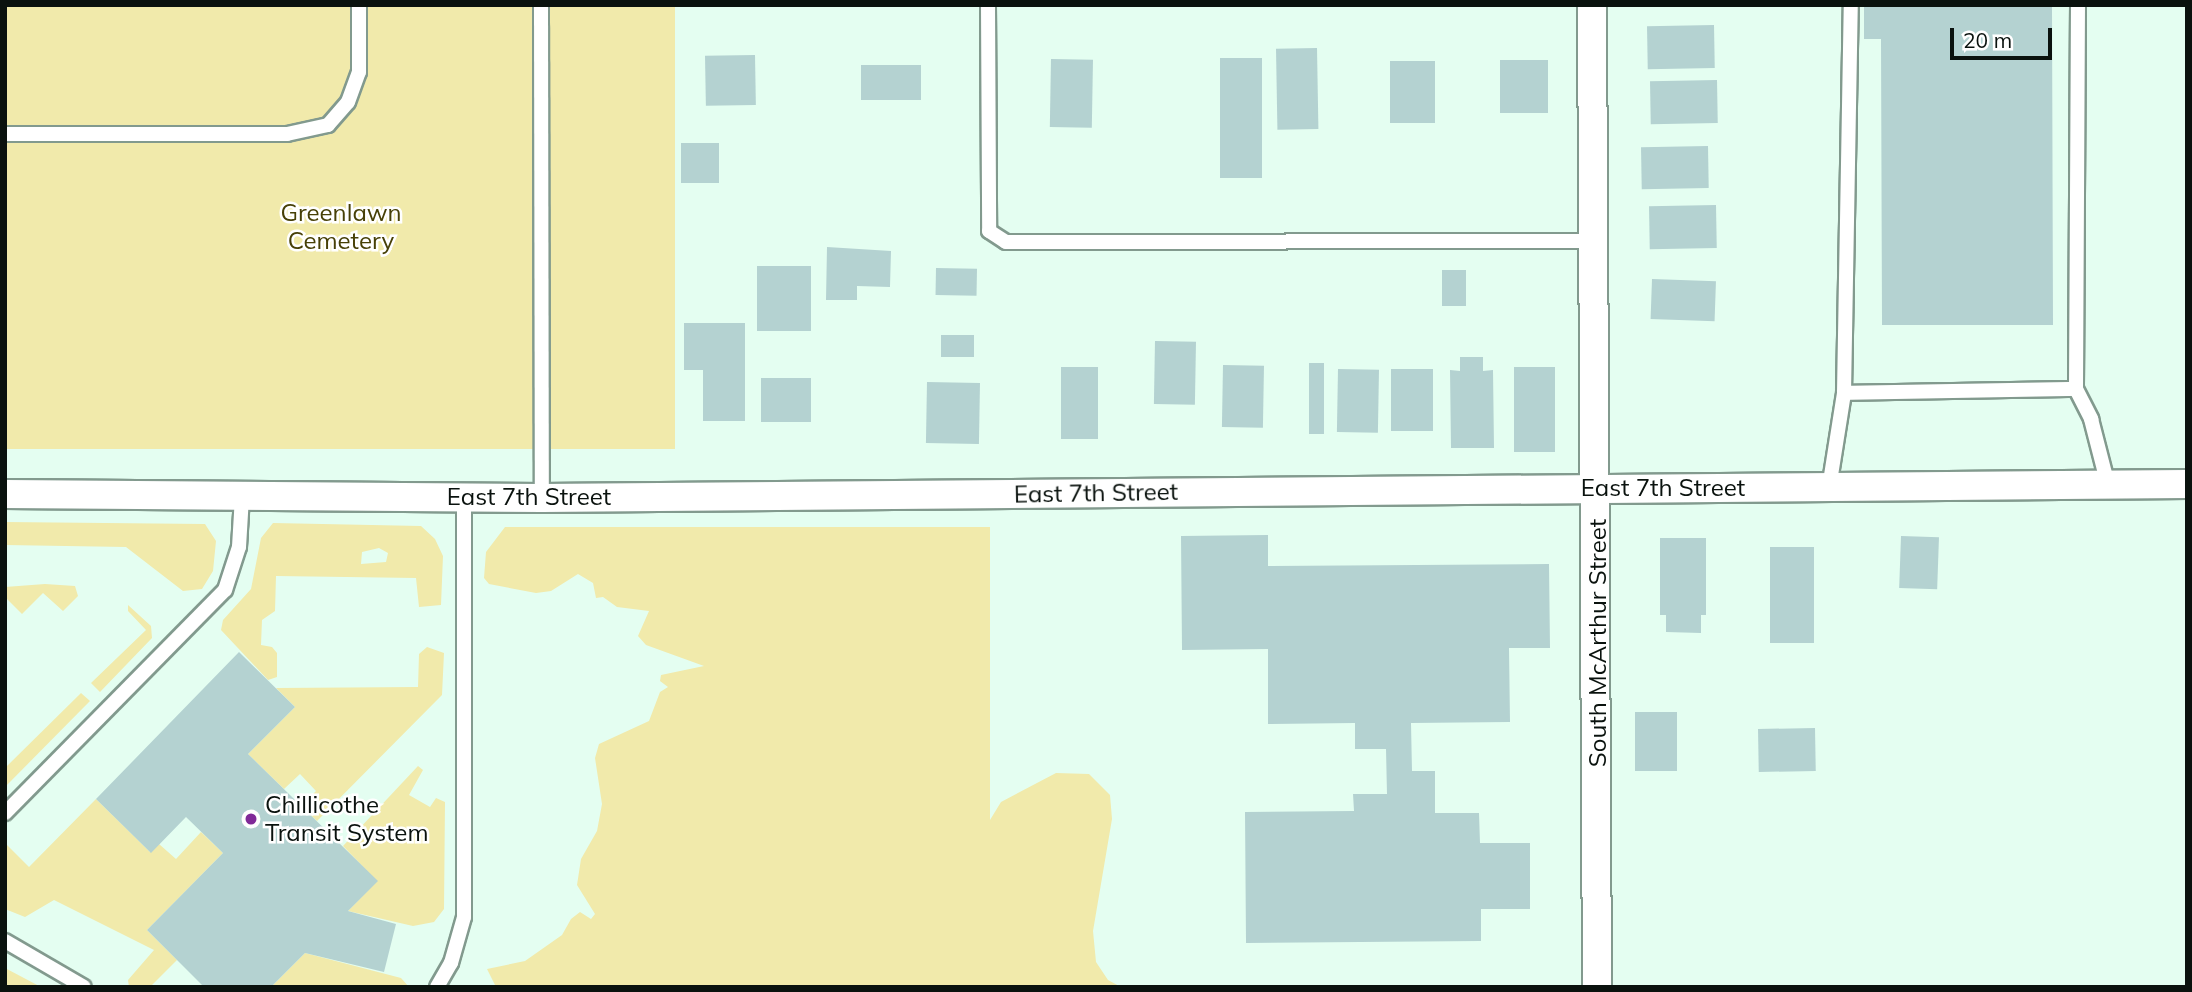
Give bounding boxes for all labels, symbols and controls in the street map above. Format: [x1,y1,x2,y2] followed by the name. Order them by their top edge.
[1954,14,2056,58] scale bar
[1963,27,2012,53] text: 20 m
[280,199,402,255] park label: Greenlawn Cemetery
[1581,474,1745,502] street label: East 7th Street
[1014,477,1178,509] street label: East 7th Street
[447,483,611,511] street label: East 7th Street
[1584,519,1612,767] street label: South McArthur Street
[265,791,428,847] place label: Chillicothe Transit System
[243,811,259,827] marker: Chillicothe Transit System

